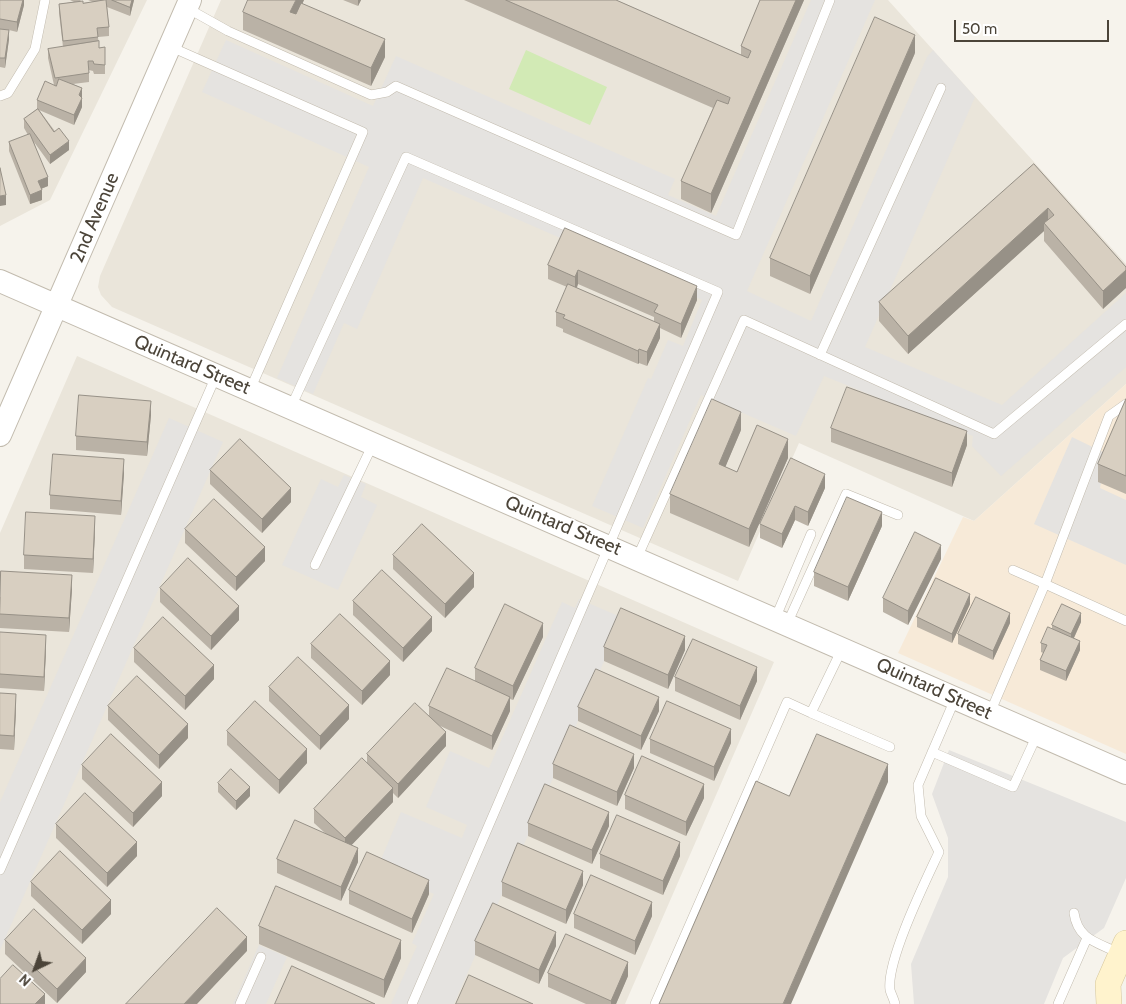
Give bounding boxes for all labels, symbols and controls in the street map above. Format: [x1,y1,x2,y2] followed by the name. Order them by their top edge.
[956,10,1111,42] scale bar
[962,20,997,38] text: 50 m
[66,170,124,266] street label: 2nd Avenue
[131,330,253,400] street label: Quintard Street
[502,491,624,561] street label: Quintard Street
[873,653,995,725] street label: Quintard Street
[10,944,60,994] north arrow
[15,970,35,990] text: N

